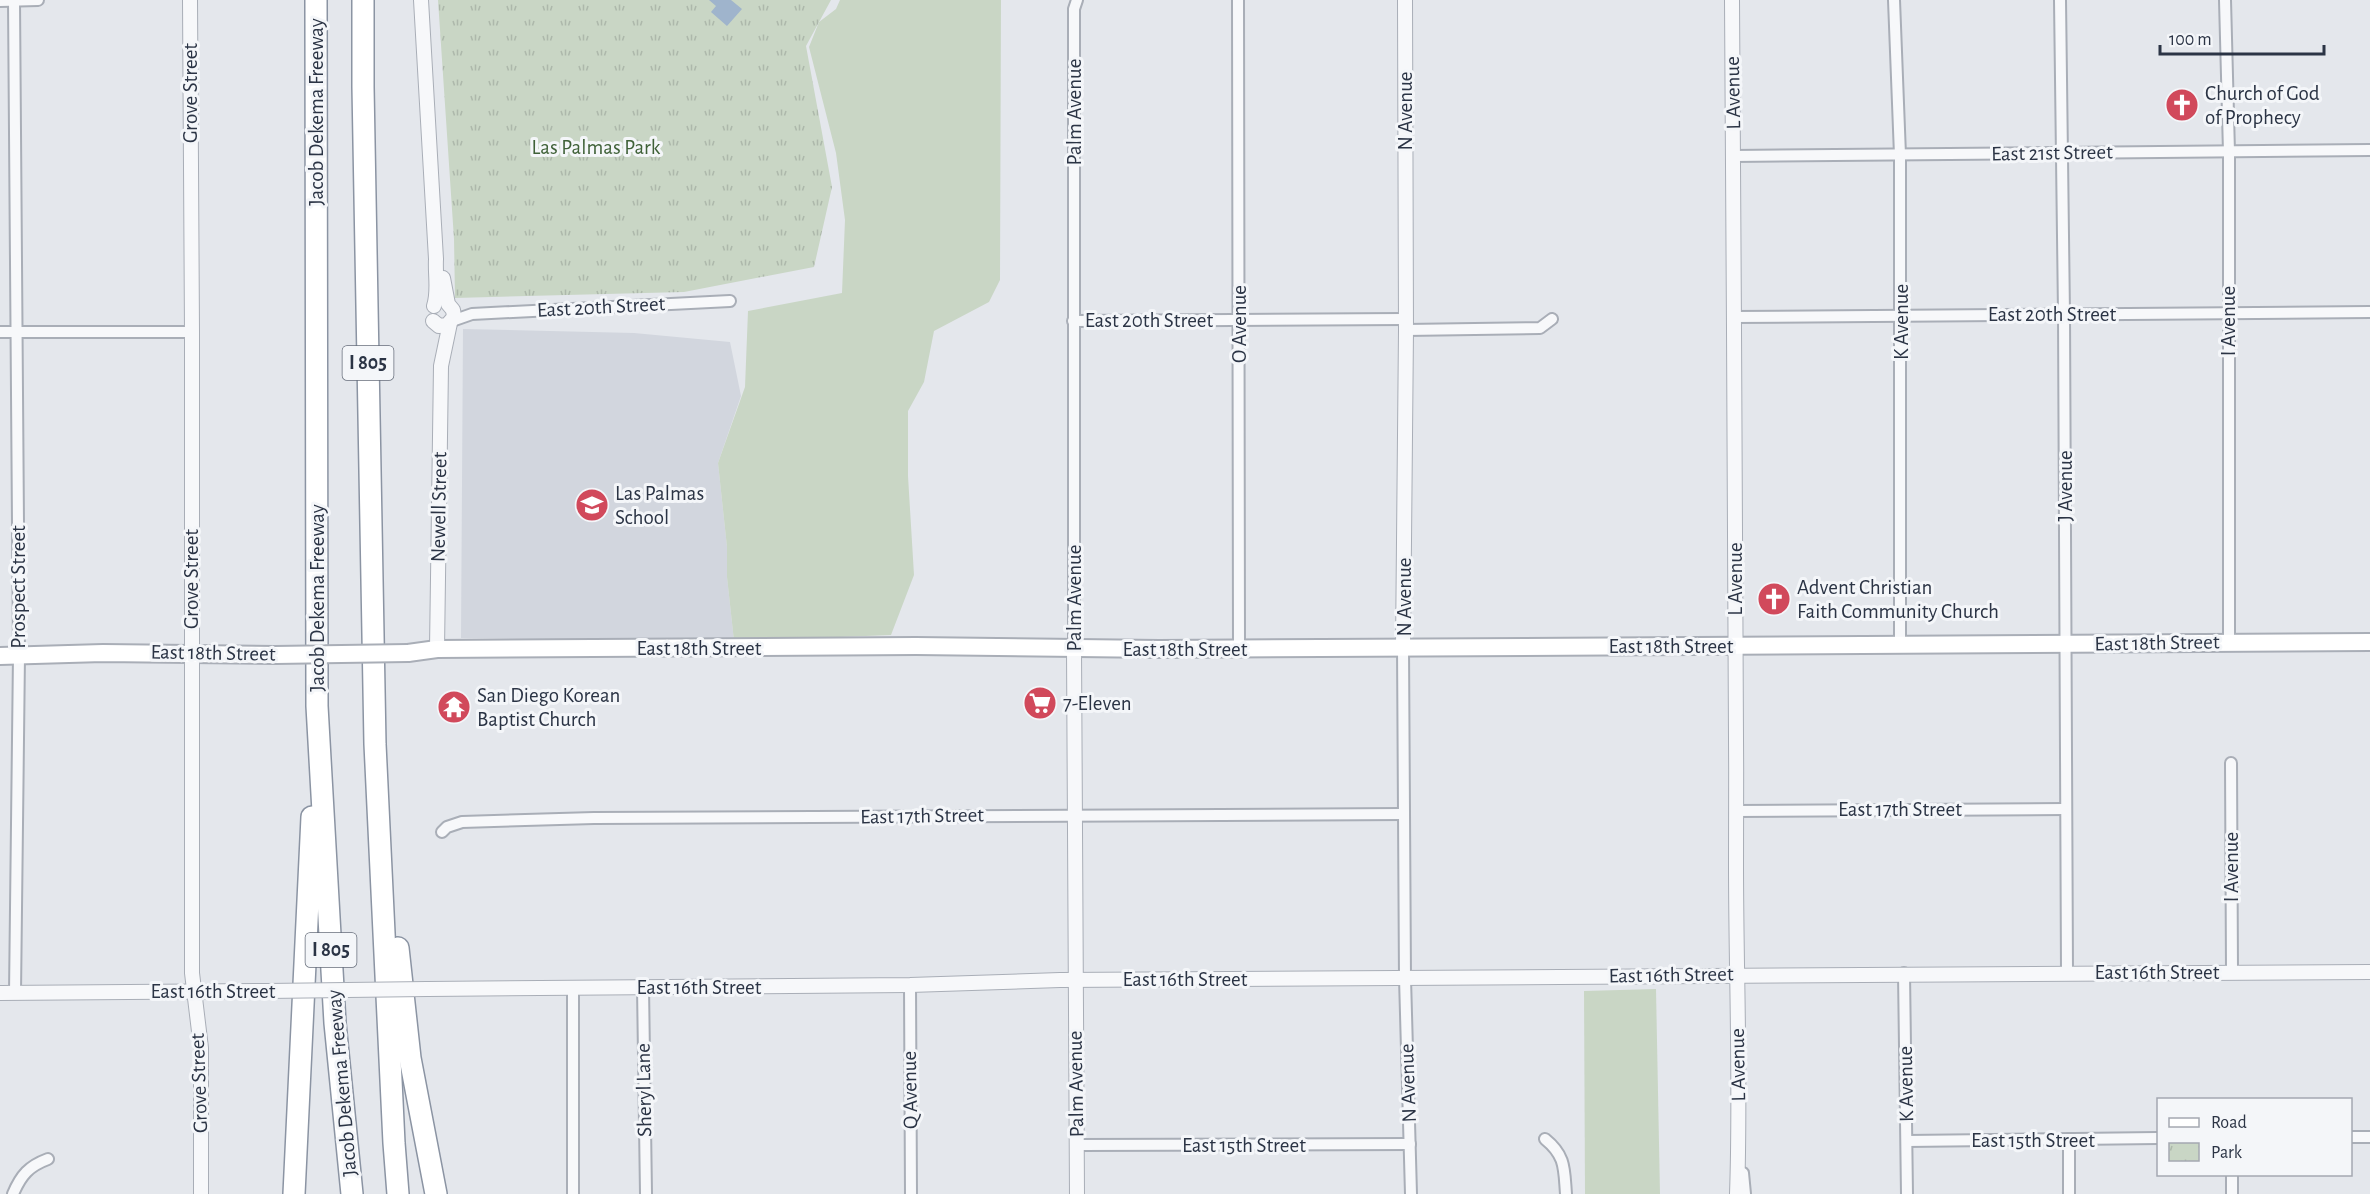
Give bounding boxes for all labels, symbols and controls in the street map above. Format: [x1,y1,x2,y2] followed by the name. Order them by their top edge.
[306,18,327,206] street label: Jacob Dekema Freeway
[2160,18,2324,56] scale bar
[2169,31,2212,49] text: 100 m
[180,43,201,143] street label: Grove Street
[1722,56,1744,130] street label: L Avenue
[1064,59,1085,165] street label: Palm Avenue
[1395,71,1416,151] street label: N Avenue
[2205,83,2320,128] place label: Church of God of Prophecy
[2164,87,2200,123] church icon: Church of God of Prophecy
[532,137,661,158] park label: Las Palmas Park
[1991,141,2113,165] street label: East 21st Street
[1891,284,1912,360] street label: K Avenue
[1229,285,1250,363] street label: O Avenue
[2218,286,2239,356] street label: I Avenue
[536,293,666,321] street label: East 20th Street
[1988,304,2117,325] street label: East 20th Street
[1085,310,1214,331] street label: East 20th Street
[342,346,394,380] road number: I 805
[2055,450,2076,522] street label: J Avenue
[428,451,450,562] street label: Newell Street
[615,483,704,528] place label: Las Palmas School
[574,487,610,523] school or university icon: Las Palmas School
[307,504,328,692] street label: Jacob Dekema Freeway
[8,525,29,649] street label: Prospect Street
[181,529,202,629] street label: Grove Street
[1725,542,1746,616] street label: L Avenue
[1064,545,1085,651] street label: Palm Avenue
[1394,557,1415,637] street label: N Avenue
[1797,577,1999,622] place label: Advent Christian Faith Community Church
[1756,581,1792,617] church icon: Advent Christian Faith Community Church
[2094,631,2220,655] street label: East 18th Street
[1608,636,1734,657] street label: East 18th Street
[636,638,762,659] street label: East 18th Street
[1122,639,1248,660] street label: East 18th Street
[150,641,276,665] street label: East 18th Street
[477,685,620,730] place label: San Diego Korean Baptist Church
[1022,685,1058,721] supermarket icon: 7-Eleven
[436,689,472,725] temple icon: San Diego Korean Baptist Church
[1063,693,1132,714] place label: 7-Eleven
[1838,799,1962,820] street label: East 17th Street
[860,804,984,828] street label: East 17th Street
[2221,832,2242,902] street label: I Avenue
[306,933,356,967] road number: I 805
[2095,962,2220,983] street label: East 16th Street
[1608,963,1734,987] street label: East 16th Street
[1123,969,1248,990] street label: East 16th Street
[637,977,762,998] street label: East 16th Street
[151,981,276,1002] street label: East 16th Street
[323,989,361,1177] street label: Jacob Dekema Freeway
[1727,1028,1749,1102] street label: L Avenue
[1065,1030,1087,1138] street label: Palm Avenue
[187,1032,211,1133] street label: Grove Street
[633,1043,655,1137] street label: Sheryl Lane
[1396,1043,1420,1123] street label: N Avenue
[1895,1046,1917,1122] street label: K Avenue
[899,1051,921,1129] street label: Q Avenue
[2157,1098,2352,1176] legend
[2211,1114,2247,1132] text: Road
[1971,1130,2095,1151] street label: East 15th Street
[1182,1135,1306,1156] street label: East 15th Street
[2211,1144,2243,1162] text: Park

